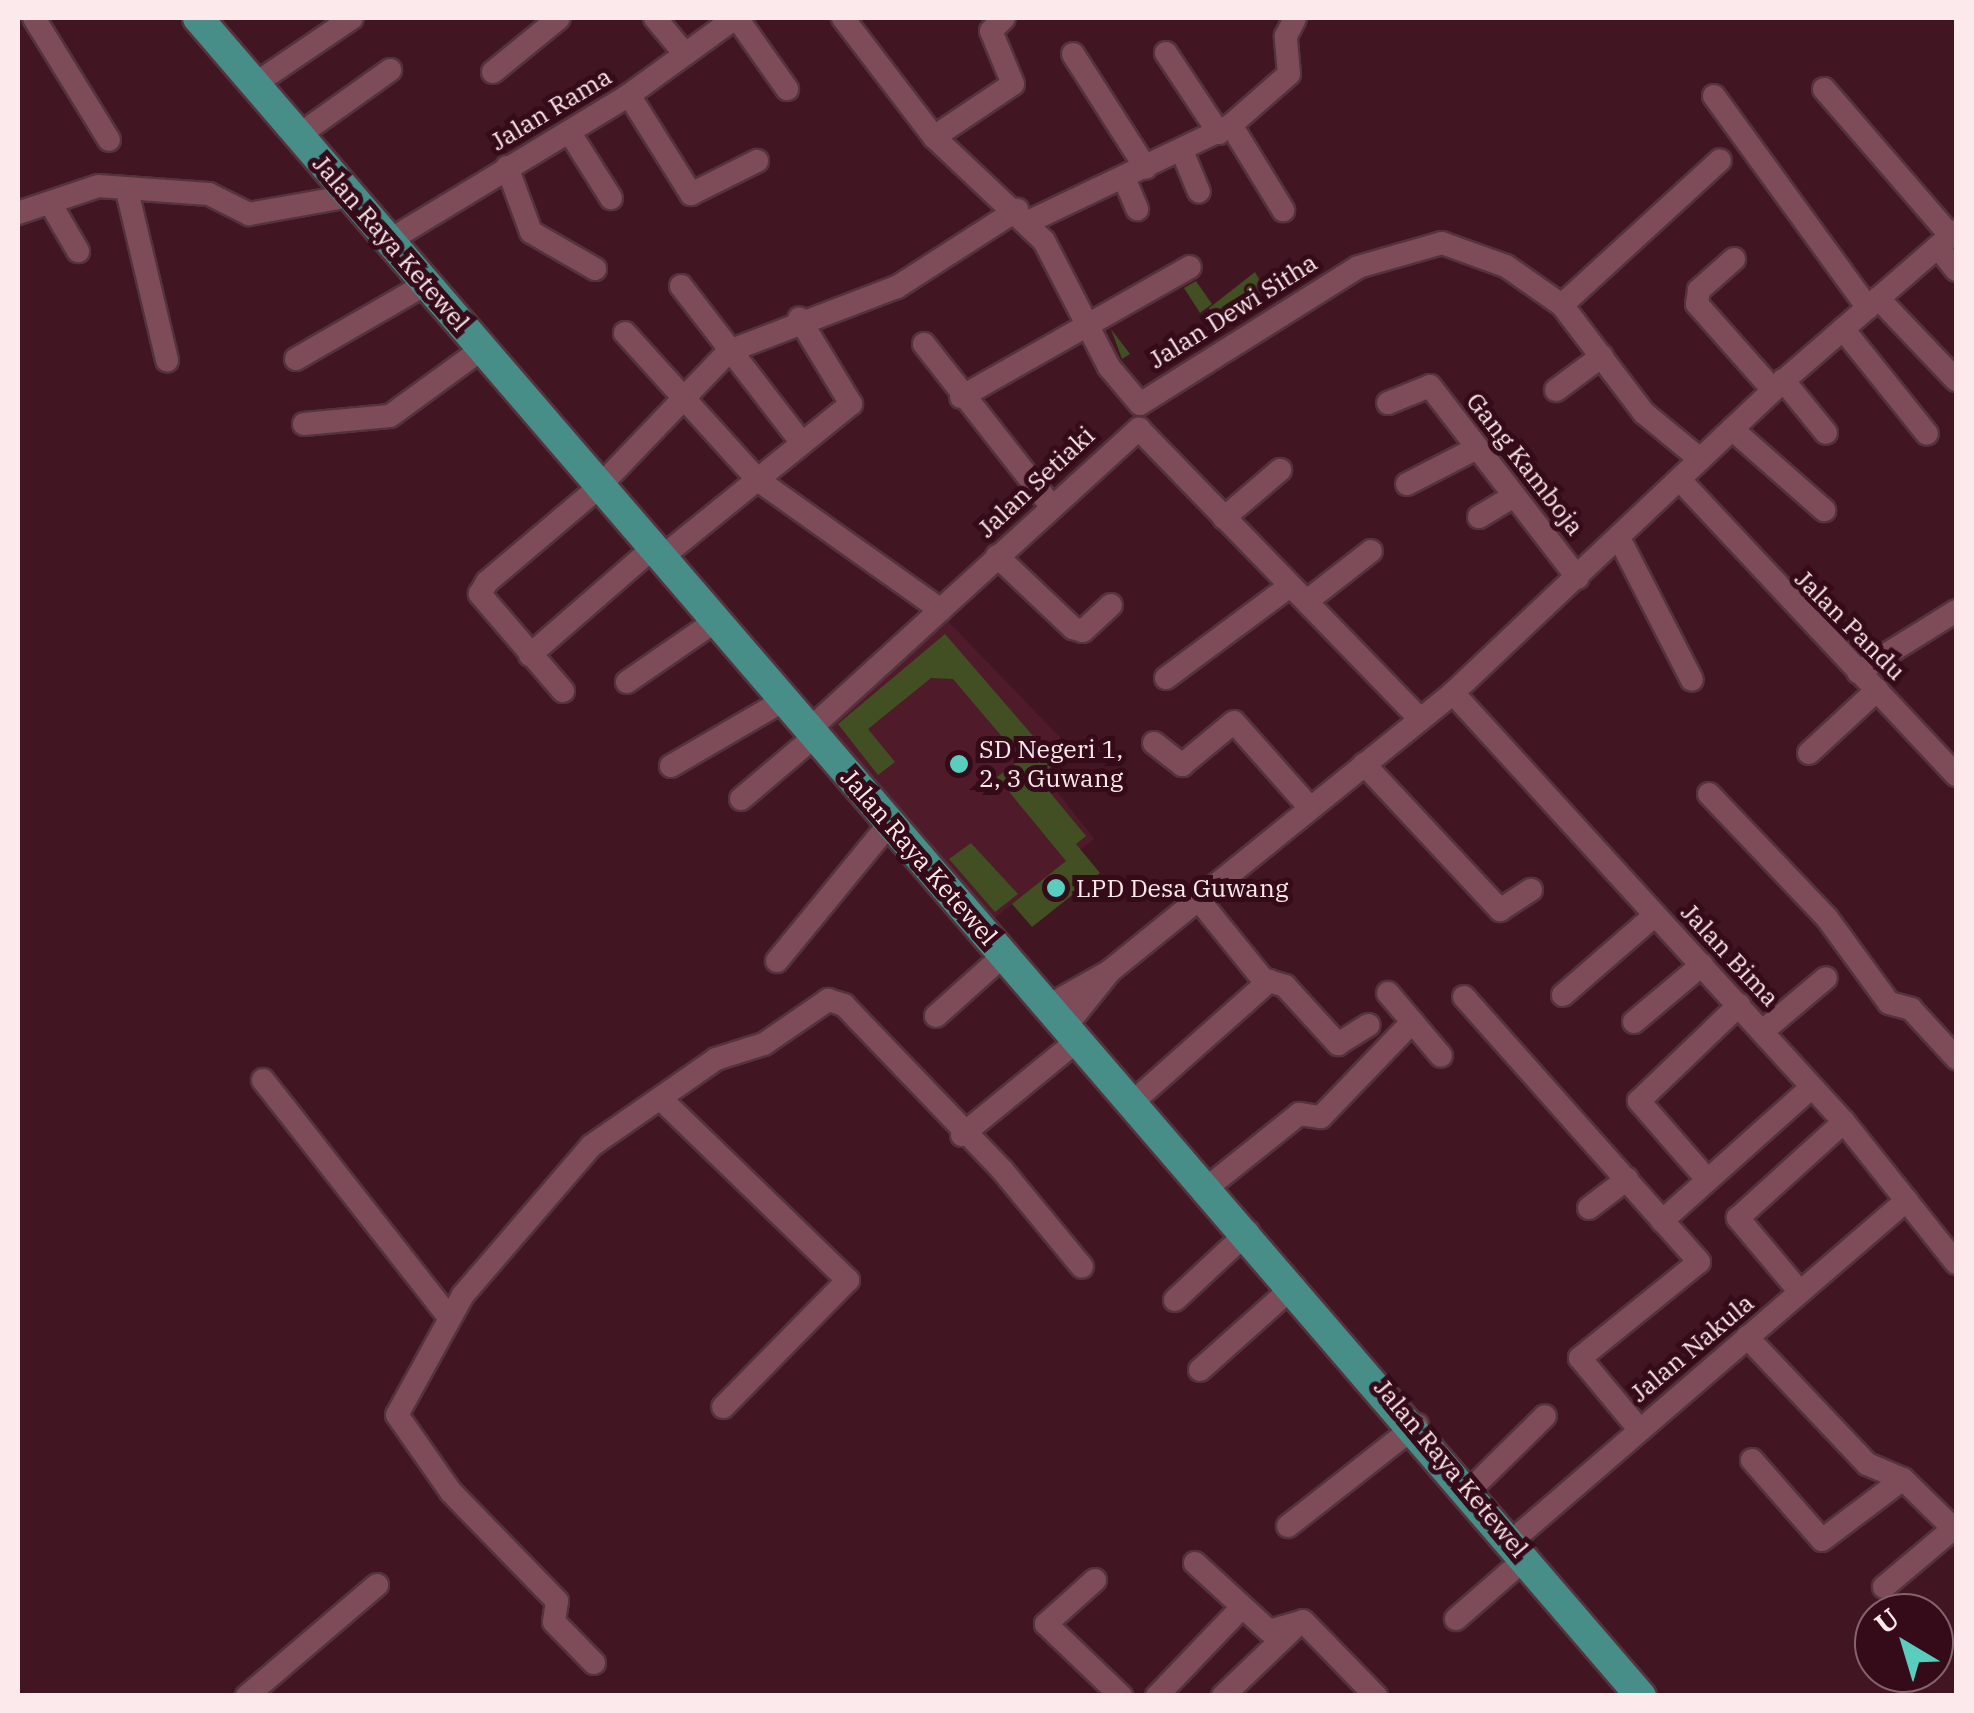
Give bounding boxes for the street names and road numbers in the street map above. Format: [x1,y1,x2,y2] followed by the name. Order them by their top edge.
[485,61,617,157] street label: Jalan Rama
[306,149,476,337] street label: Jalan Raya Ketewel
[1143,247,1323,375] street label: Jalan Dewi Sitha
[1460,387,1590,541] street label: Gang Kamboja
[971,420,1101,544] street label: Jalan Setiaki
[1789,564,1911,686] street label: Jalan Pandu
[834,763,1004,951] street label: Jalan Raya Ketewel
[1675,897,1785,1013] street label: Jalan Bima
[1624,1288,1760,1408] street label: Jalan Nakula
[1368,1373,1534,1563] street label: Jalan Raya Ketewel

